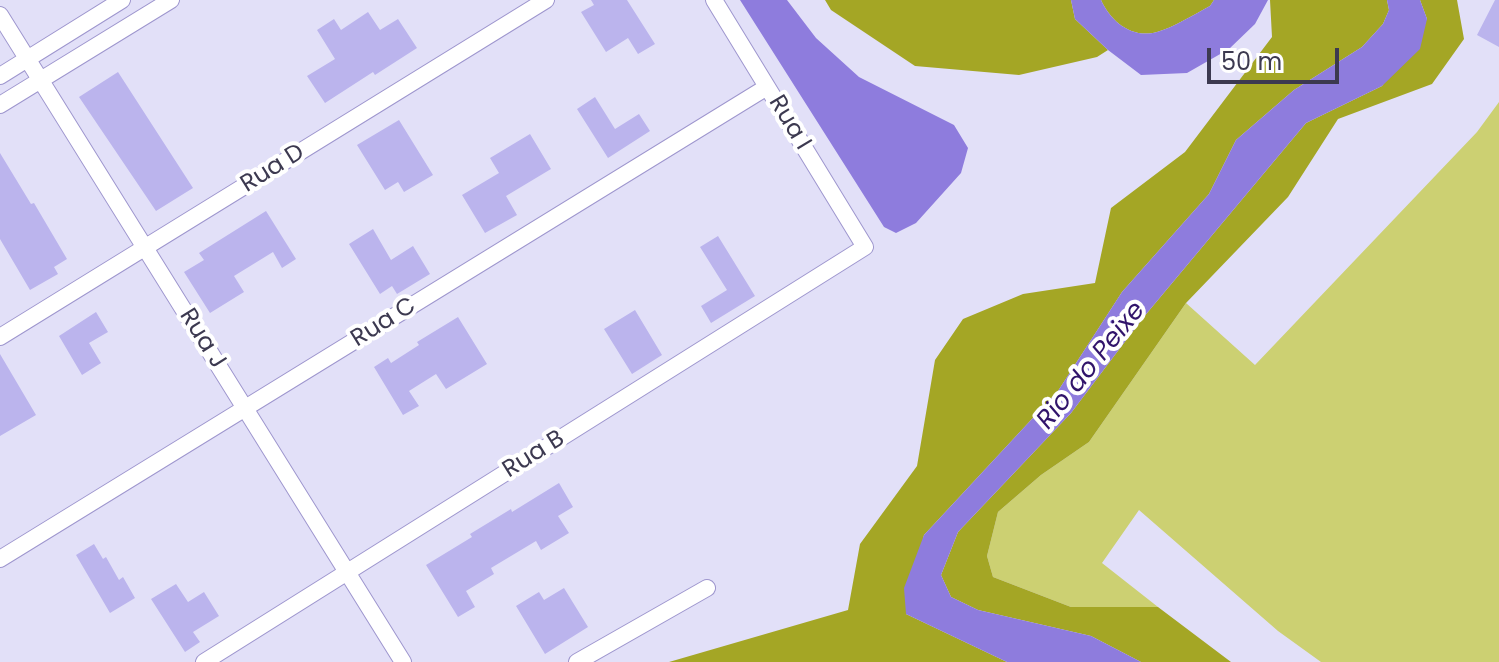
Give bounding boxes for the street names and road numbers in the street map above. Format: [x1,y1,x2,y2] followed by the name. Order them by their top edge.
[762,91,816,155] street label: Rua I
[236,138,310,200] street label: Rua D
[346,292,422,354] street label: Rua C
[172,304,232,374] street label: Rua J
[498,425,570,485] street label: Rua B

